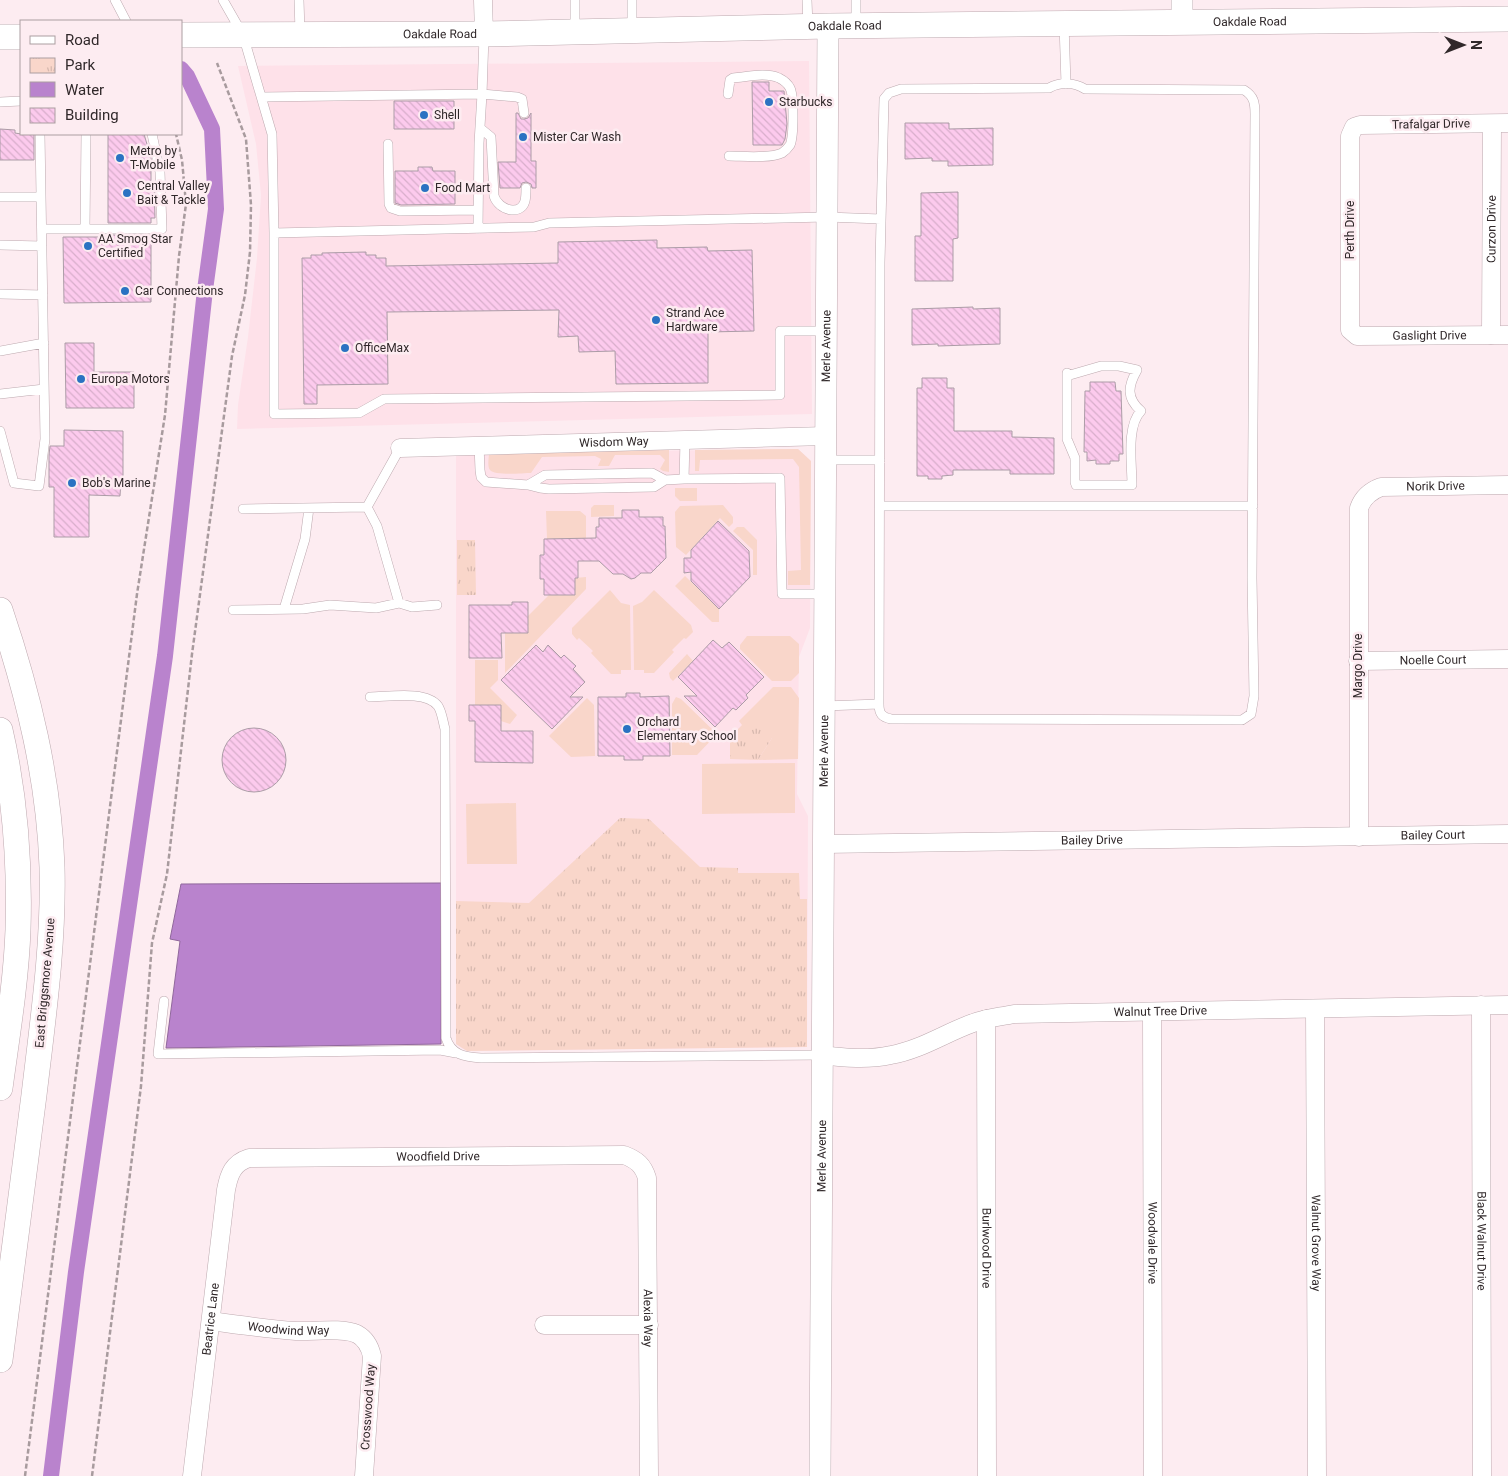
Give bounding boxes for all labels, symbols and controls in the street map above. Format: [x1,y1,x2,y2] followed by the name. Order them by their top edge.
[1213,14,1287,29] street label: Oakdale Road
[808,18,882,33] street label: Oakdale Road
[20,20,182,135] legend
[1438,20,1488,70] north arrow
[403,27,477,41] street label: Oakdale Road
[65,31,99,49] text: Road
[1468,40,1484,50] text: N
[65,56,96,74] text: Park
[65,81,104,99] text: Water
[779,95,833,109] place label: Starbucks
[763,96,775,108] marker: Starbucks
[65,106,119,124] text: Building
[434,108,460,122] place label: Shell
[418,109,430,121] marker: Shell
[1392,116,1470,132] street label: Trafalgar Drive
[533,130,621,144] place label: Mister Car Wash
[517,131,529,143] marker: Mister Car Wash
[130,144,177,172] place label: Metro by T-Mobile
[114,152,126,164] marker: Metro by T-Mobile
[137,179,210,207] place label: Central Valley Bait & Tackle
[435,181,490,195] place label: Food Mart
[419,182,431,194] marker: Food Mart
[121,187,133,199] marker: Central Valley Bait & Tackle
[1484,195,1499,263] street label: Curzon Drive
[1343,201,1357,259] street label: Perth Drive
[98,232,172,260] place label: AA Smog Star Certified
[82,240,94,252] marker: AA Smog Star Certified
[135,284,223,298] place label: Car Connections
[119,285,131,297] marker: Car Connections
[666,306,724,334] place label: Strand Ace Hardware
[819,310,833,382] street label: Merle Avenue
[650,314,662,326] marker: Strand Ace Hardware
[1393,328,1467,343] street label: Gaslight Drive
[355,341,409,355] place label: OfficeMax
[339,342,351,354] marker: OfficeMax
[91,372,170,386] place label: Europa Motors
[75,373,87,385] marker: Europa Motors
[579,434,649,450] street label: Wisdom Way
[82,476,151,490] place label: Bob's Marine
[66,477,78,489] marker: Bob's Marine
[1406,479,1465,494] street label: Norik Drive
[1351,634,1365,698] street label: Margo Drive
[1400,653,1466,667] street label: Noelle Court
[637,715,737,743] place label: Orchard Elementary School
[817,715,831,787] street label: Merle Avenue
[621,723,633,735] marker: Orchard Elementary School
[1401,828,1465,843] street label: Bailey Court
[1061,833,1123,848] street label: Bailey Drive
[32,917,58,1049] street label: East Briggsmore Avenue
[1114,1003,1207,1019] street label: Walnut Tree Drive
[815,1120,829,1192] street label: Merle Avenue
[396,1149,480,1164] street label: Woodfield Drive
[1474,1191,1489,1291] street label: Black Walnut Drive
[1309,1195,1323,1292] street label: Walnut Grove Way
[1145,1202,1160,1284] street label: Woodvale Drive
[979,1208,994,1288] street label: Burlwood Drive
[199,1282,222,1356] street label: Beatrice Lane
[641,1289,655,1347] street label: Alexia Way
[247,1319,330,1338] street label: Woodwind Way
[358,1363,378,1450] street label: Crosswood Way

